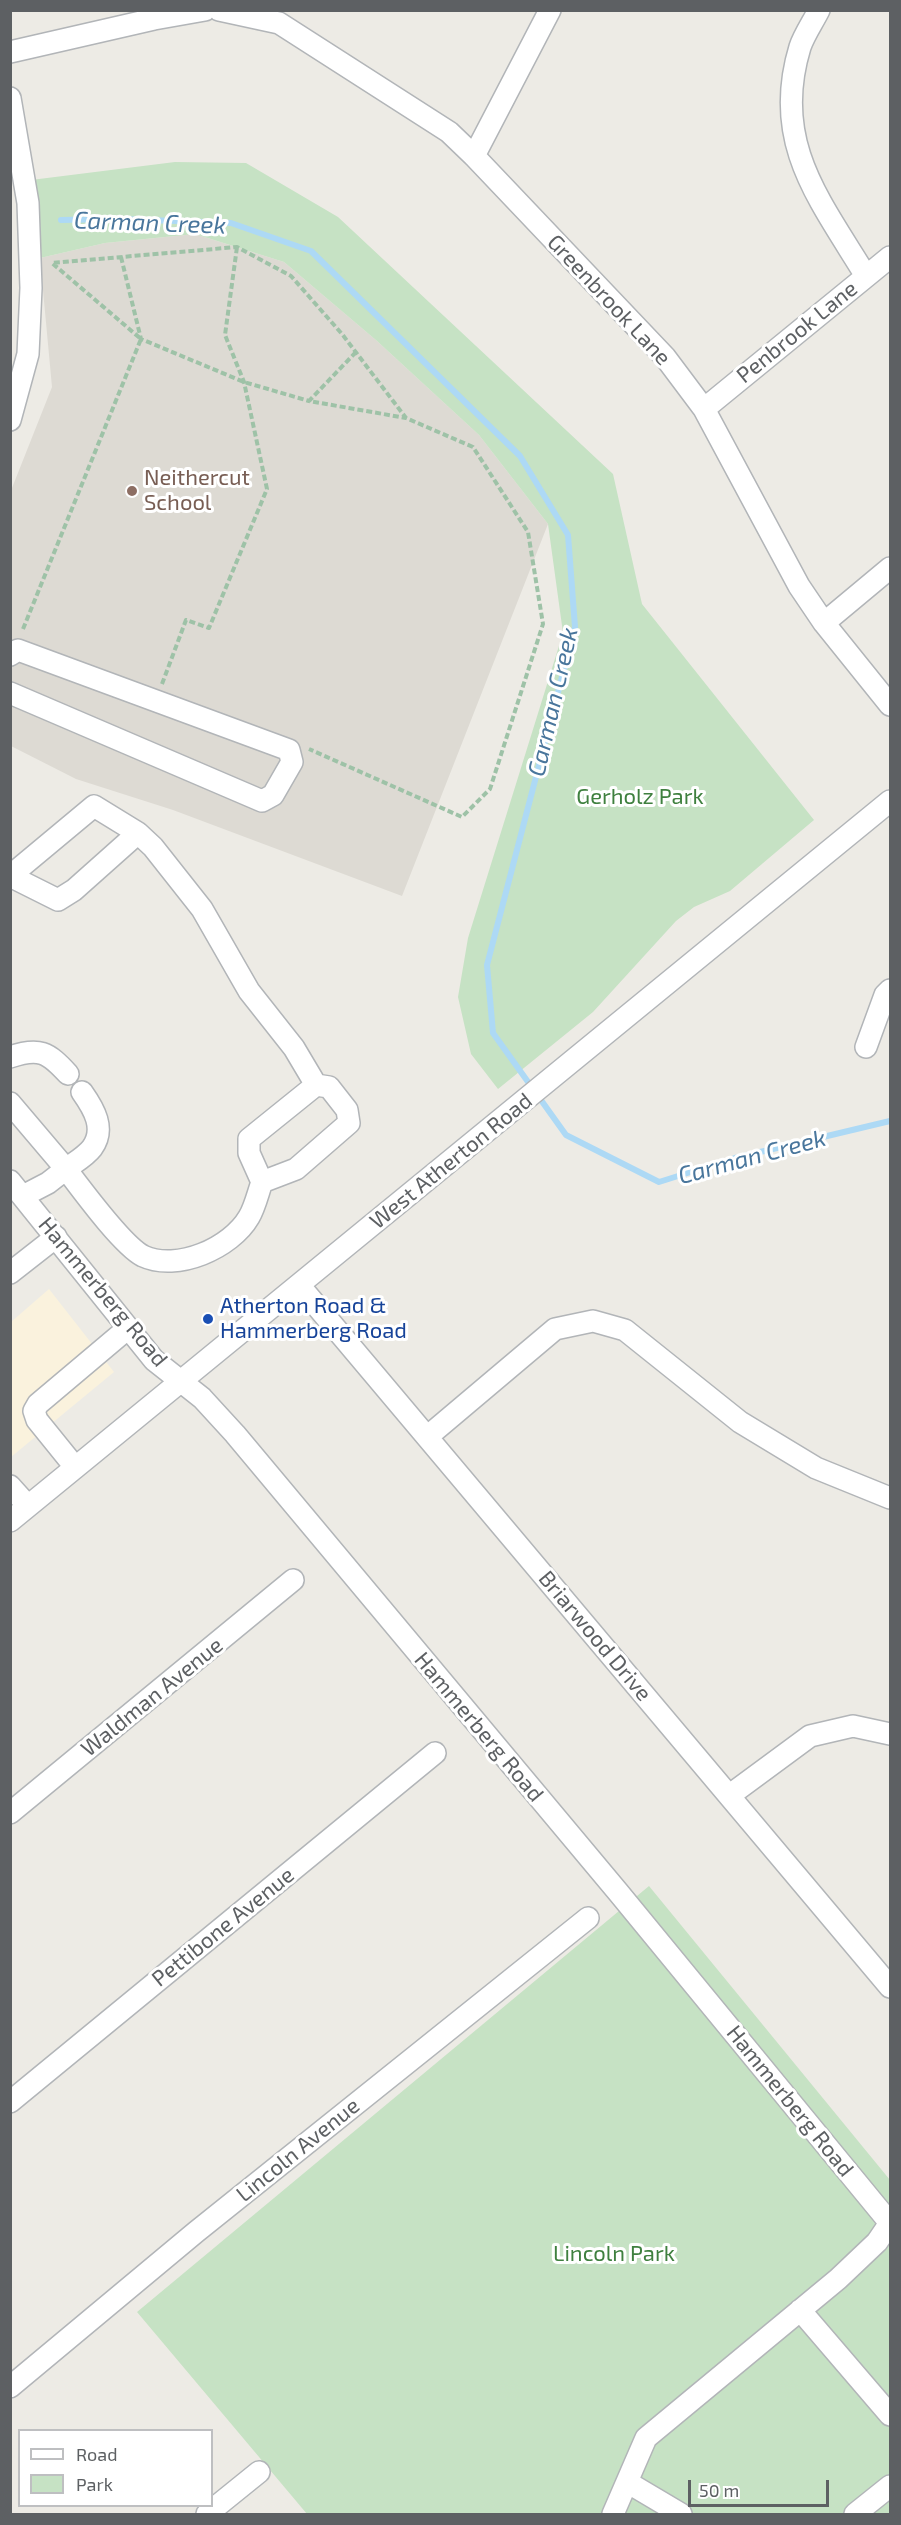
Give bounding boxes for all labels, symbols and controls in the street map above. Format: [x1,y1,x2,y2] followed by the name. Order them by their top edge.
[74,206,226,240] water label: Carman Creek
[542,229,676,371] street label: Greenbrook Lane
[731,275,863,389] street label: Penbrook Lane
[144,465,250,516] place label: Neithercut School
[125,484,139,498] marker: Neithercut School
[522,625,584,779] water label: Carman Creek
[576,784,704,810] park label: Gerholz Park
[365,1087,537,1235] street label: West Atherton Road
[675,1123,829,1191] water label: Carman Creek
[33,1212,173,1372] street label: Hammerberg Road
[220,1293,407,1344] place label: Atherton Road & Hammerberg Road
[201,1312,215,1326] marker: Atherton Road & Hammerberg Road
[533,1566,657,1706] street label: Briarwood Drive
[76,1632,228,1762] street label: Waldman Avenue
[409,1647,549,1807] street label: Hammerberg Road
[147,1862,299,1992] street label: Pettibone Avenue
[721,2020,859,2182] street label: Hammerberg Road
[231,2092,365,2208] street label: Lincoln Avenue
[553,2241,675,2267] park label: Lincoln Park
[18,2429,213,2507] legend
[76,2443,117,2465] text: Road
[691,2468,832,2506] scale bar
[76,2473,113,2495] text: Park
[699,2479,739,2501] text: 50 m

